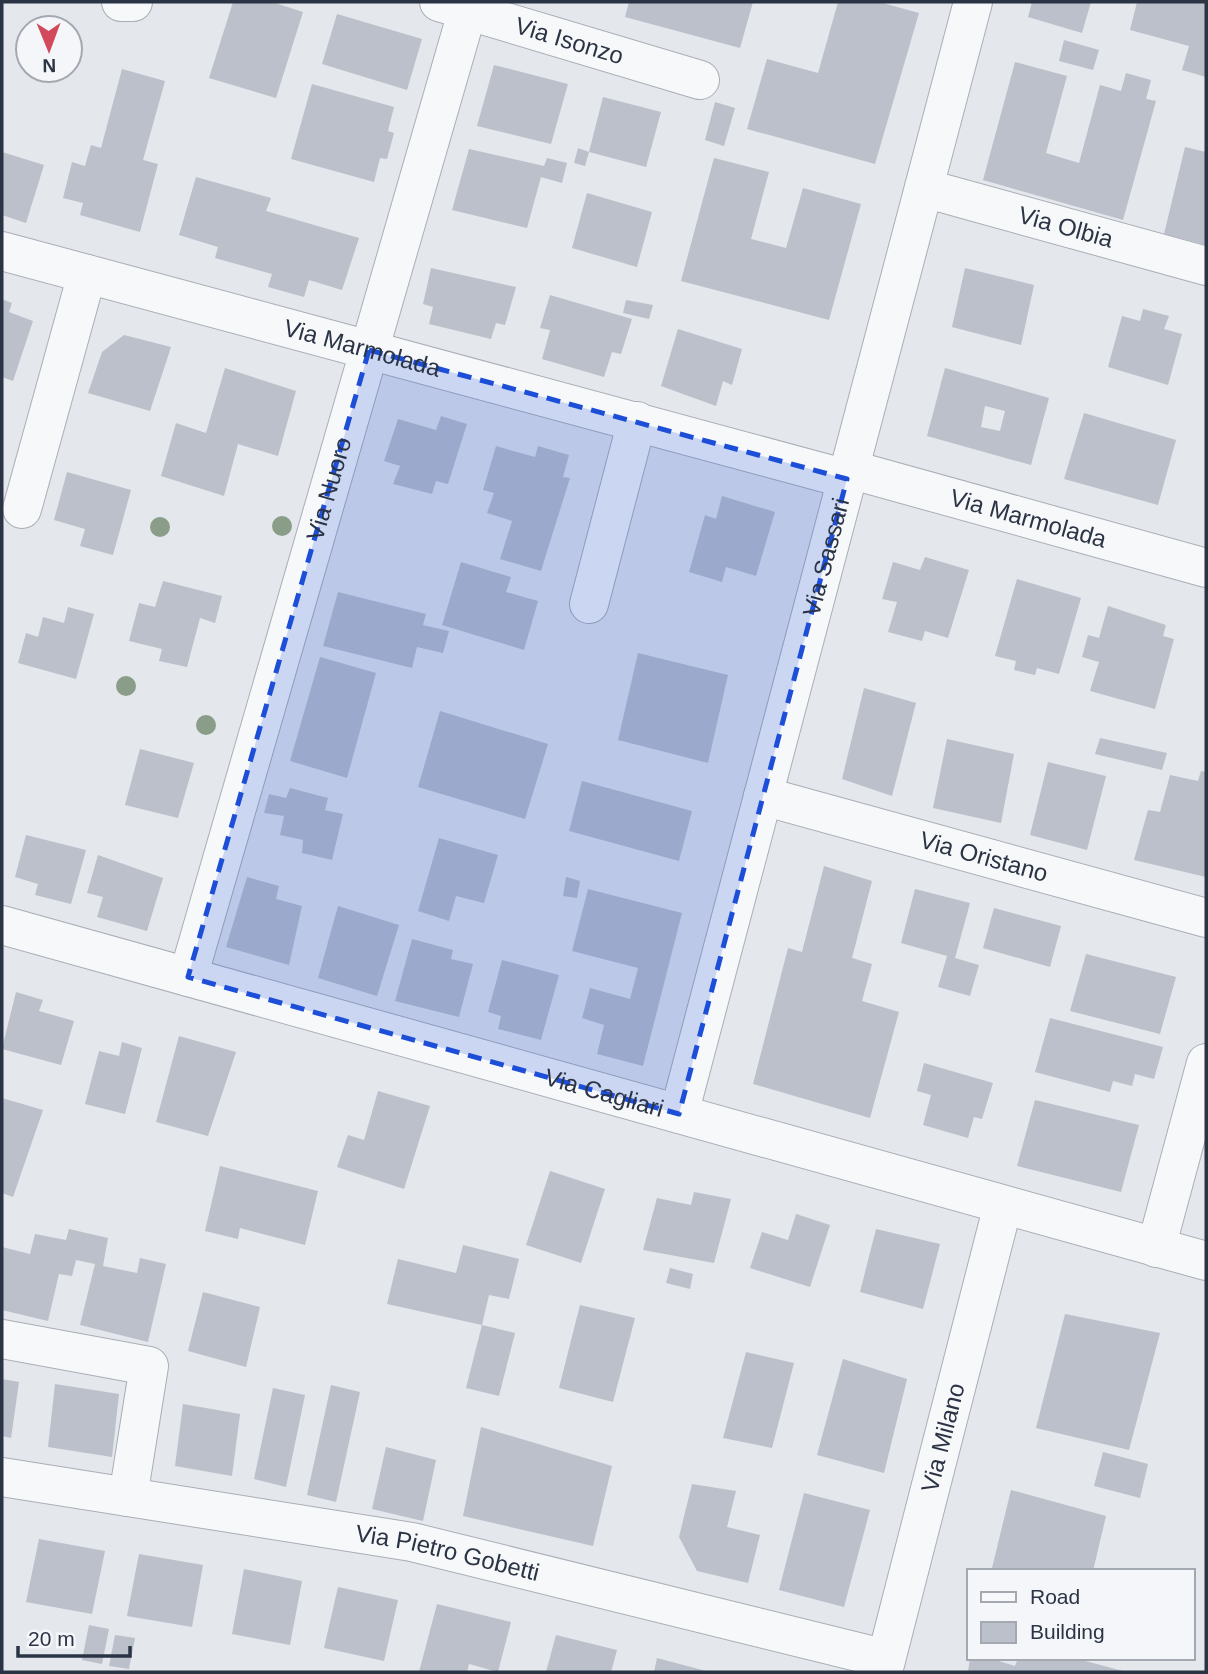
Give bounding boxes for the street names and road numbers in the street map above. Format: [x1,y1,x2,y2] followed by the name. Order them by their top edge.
[512,12,627,69] street label: Via Isonzo
[1015,201,1117,253] street label: Via Olbia
[281,314,444,382] street label: Via Marmolada
[301,434,356,544] street label: Via Nuoro
[947,484,1110,553] street label: Via Marmolada
[797,495,854,619] street label: Via Sassari
[917,826,1051,887] street label: Via Oristano
[542,1063,667,1122] street label: Via Cagliari
[916,1380,970,1495] street label: Via Milano
[354,1519,542,1586] street label: Via Pietro Gobetti

